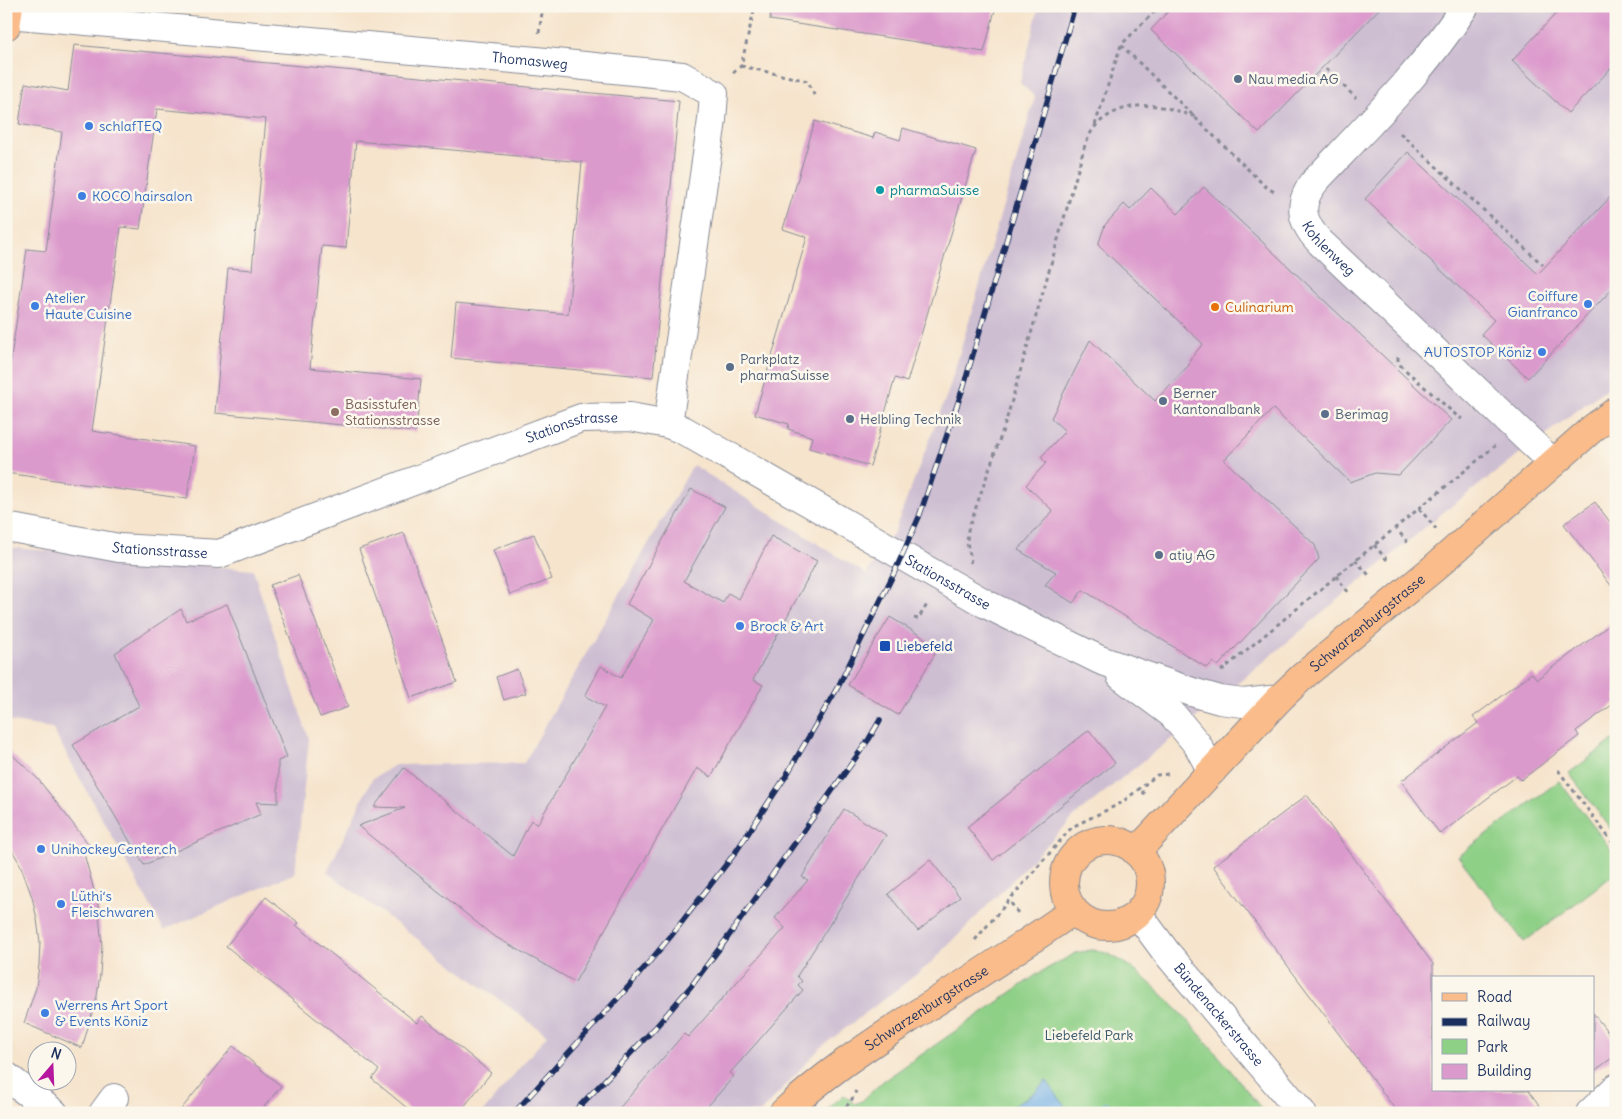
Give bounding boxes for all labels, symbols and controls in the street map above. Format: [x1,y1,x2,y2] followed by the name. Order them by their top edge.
[491,48,569,73] street label: Thomasweg
[1248,70,1339,88] place label: Nau media AG
[1232,73,1244,85] marker: Nau media AG
[99,117,162,135] place label: schlafTEQ
[83,120,95,132] marker: schlafTEQ
[890,181,979,199] place label: pharmaSuisse
[874,184,886,196] marker: pharmaSuisse
[92,187,193,205] place label: KOCO hairsalon
[76,190,88,202] marker: KOCO hairsalon
[1298,218,1359,280] street label: Kohlenweg
[1508,287,1578,321] place label: Coiffure Gianfranco
[45,289,132,323] place label: Atelier Haute Cuisine
[1225,298,1294,316] place label: Culinarium
[1582,298,1594,310] marker: Coiffure Gianfranco
[29,300,41,312] marker: Atelier Haute Cuisine
[1209,301,1221,313] marker: Culinarium
[1424,343,1532,361] place label: AUTOSTOP Köniz
[1536,346,1548,358] marker: AUTOSTOP Köniz
[740,350,829,384] place label: Parkplatz pharmaSuisse
[724,361,736,373] marker: Parkplatz pharmaSuisse
[1173,384,1260,418] place label: Berner Kantonalbank
[345,395,440,429] place label: Basisstufen Stationsstrasse
[1157,395,1169,407] marker: Berner Kantonalbank
[1335,405,1389,423] place label: Berimag
[329,406,341,418] marker: Basisstufen Stationsstrasse
[523,408,618,447] street label: Stationsstrasse
[1319,408,1331,420] marker: Berimag
[860,410,961,428] place label: Helbling Technik
[844,413,856,425] marker: Helbling Technik
[111,538,208,562] street label: Stationsstrasse
[1169,546,1215,564] place label: atiy AG
[1153,549,1165,561] marker: atiy AG
[902,551,994,614] street label: Stationsstrasse
[1306,570,1429,676] street label: Schwarzenburgstrasse
[750,617,824,635] place label: Brock & Art
[734,620,746,632] marker: Brock & Art
[896,637,953,655] place label: Liebefeld
[878,639,892,653] marker: Liebefeld
[51,840,177,858] place label: UnihockeyCenter.ch
[35,843,47,855] marker: UnihockeyCenter.ch
[71,887,154,921] place label: Lüthi‘s Fleischwaren
[55,898,67,910] marker: Lüthi‘s Fleischwaren
[1170,959,1267,1070] street label: Bündenackerstrasse
[861,961,992,1055] street label: Schwarzenburgstrasse
[1432,976,1594,1092] legend
[1477,987,1512,1006] text: Road
[55,996,168,1030] place label: Werrens Art Sport & Events Köniz
[39,1007,51,1019] marker: Werrens Art Sport & Events Köniz
[1477,1011,1531,1030] text: Railway
[1045,1026,1133,1044] park label: Liebefeld Park
[1477,1037,1508,1056] text: Park
[28,1042,78,1092] north arrow
[49,1044,64,1064] text: N
[1477,1061,1532,1080] text: Building

